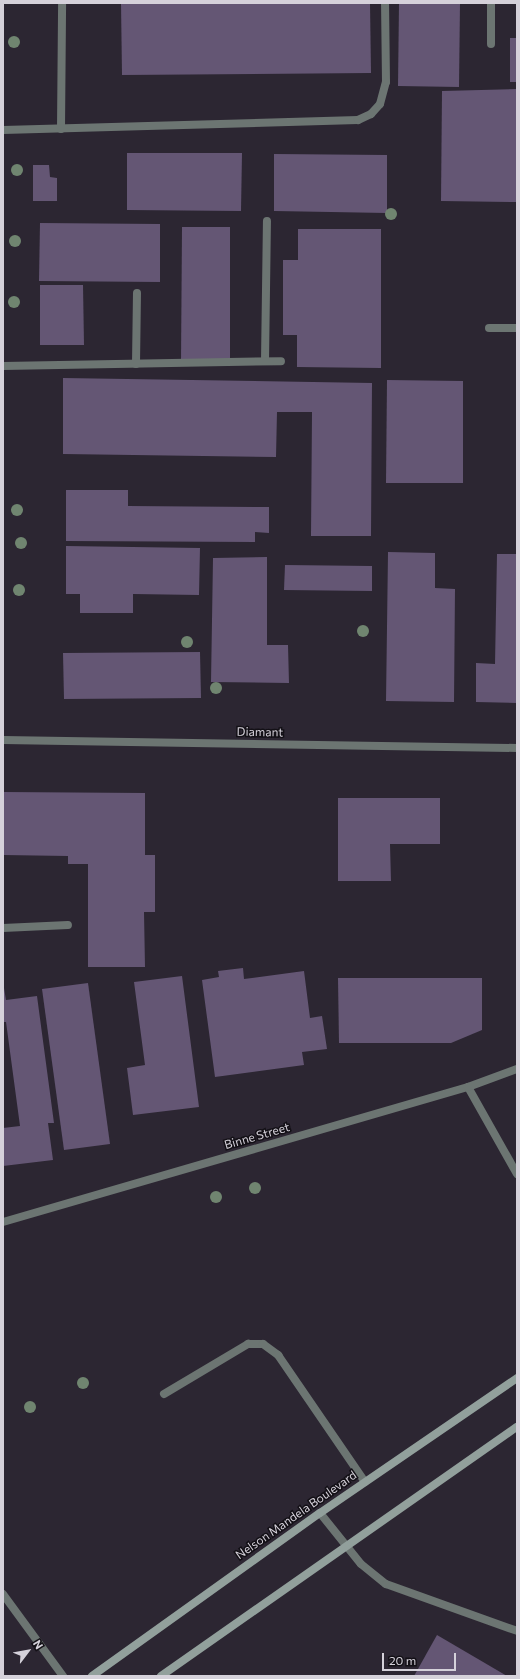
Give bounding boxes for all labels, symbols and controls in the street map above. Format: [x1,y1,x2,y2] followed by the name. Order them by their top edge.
[237,724,283,740] street label: Diamant
[223,1120,291,1152] street label: Binne Street
[233,1468,359,1562] street label: Nelson Mandela Boulevard
[8,1631,48,1671] north arrow
[31,1637,46,1651] text: N
[384,1645,458,1671] scale bar
[389,1653,416,1667] text: 20 m

